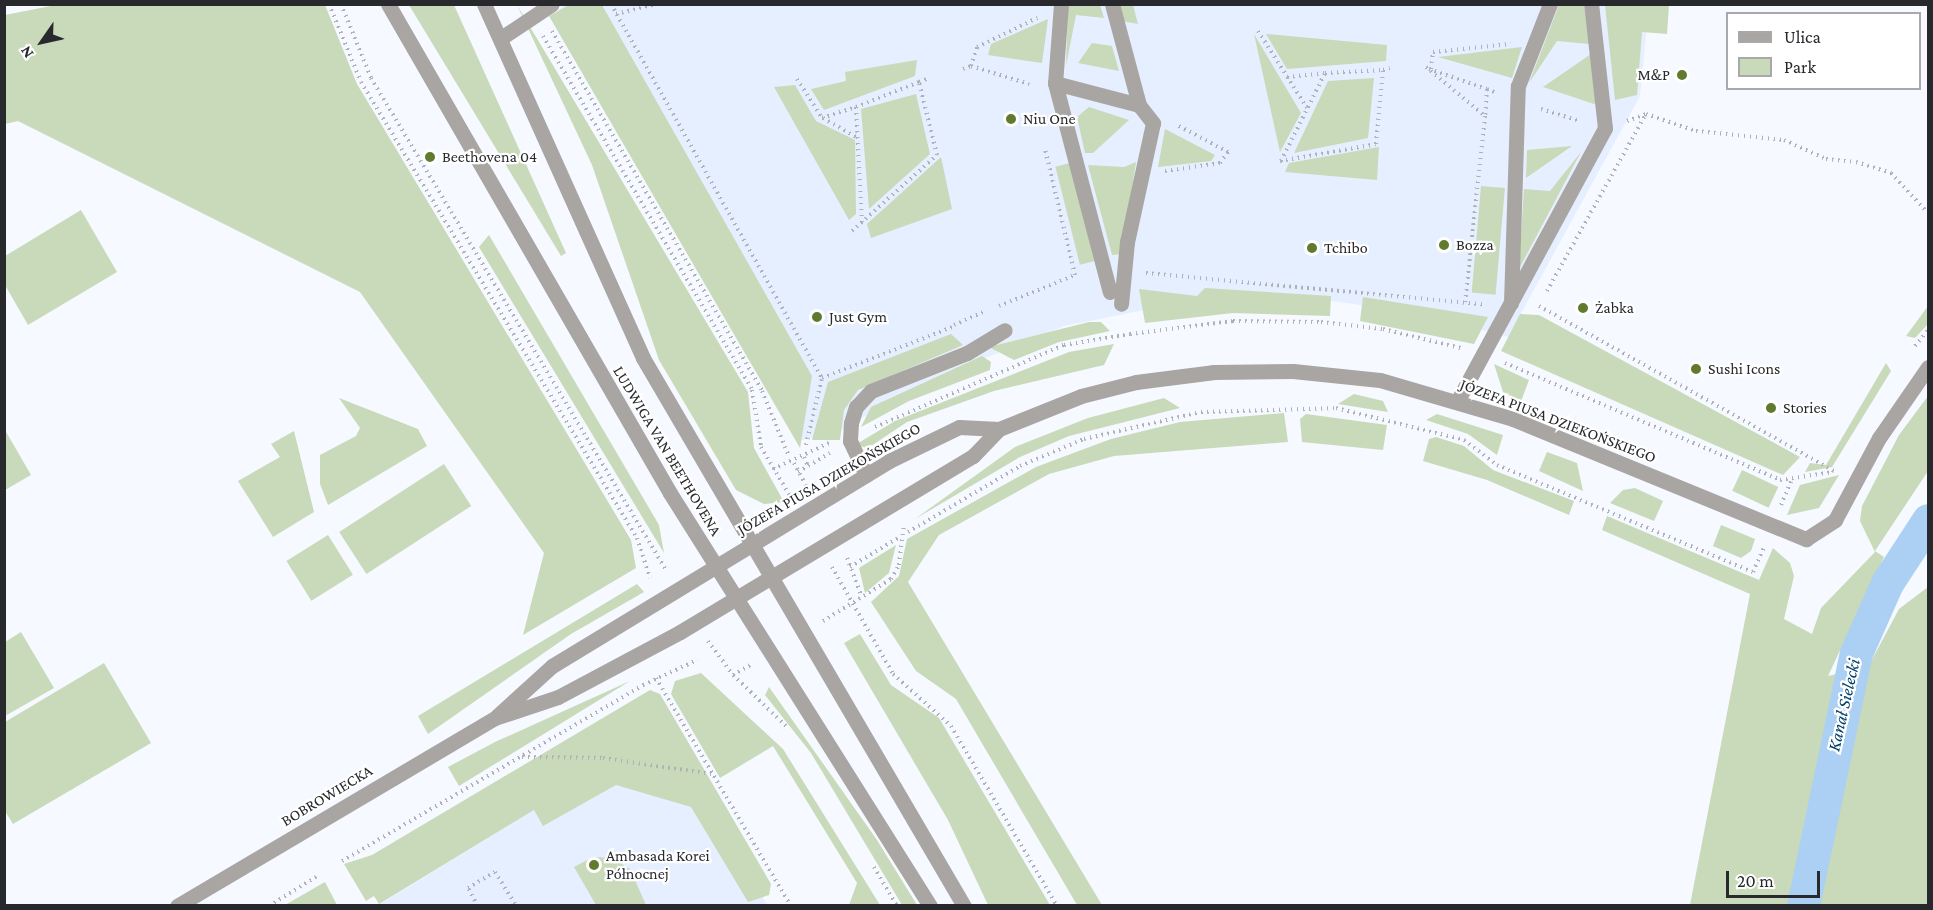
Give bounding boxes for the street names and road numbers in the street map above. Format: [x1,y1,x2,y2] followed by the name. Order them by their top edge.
[609,363,725,539] street label: LUDWIGA VAN BEETHOVENA
[1457,375,1659,467] street label: JÓZEFA PIUSA DZIEKOŃSKIEGO
[734,419,924,539] street label: JÓZEFA PIUSA DZIEKOŃSKIEGO
[278,761,376,831] street label: BOBROWIECKA

